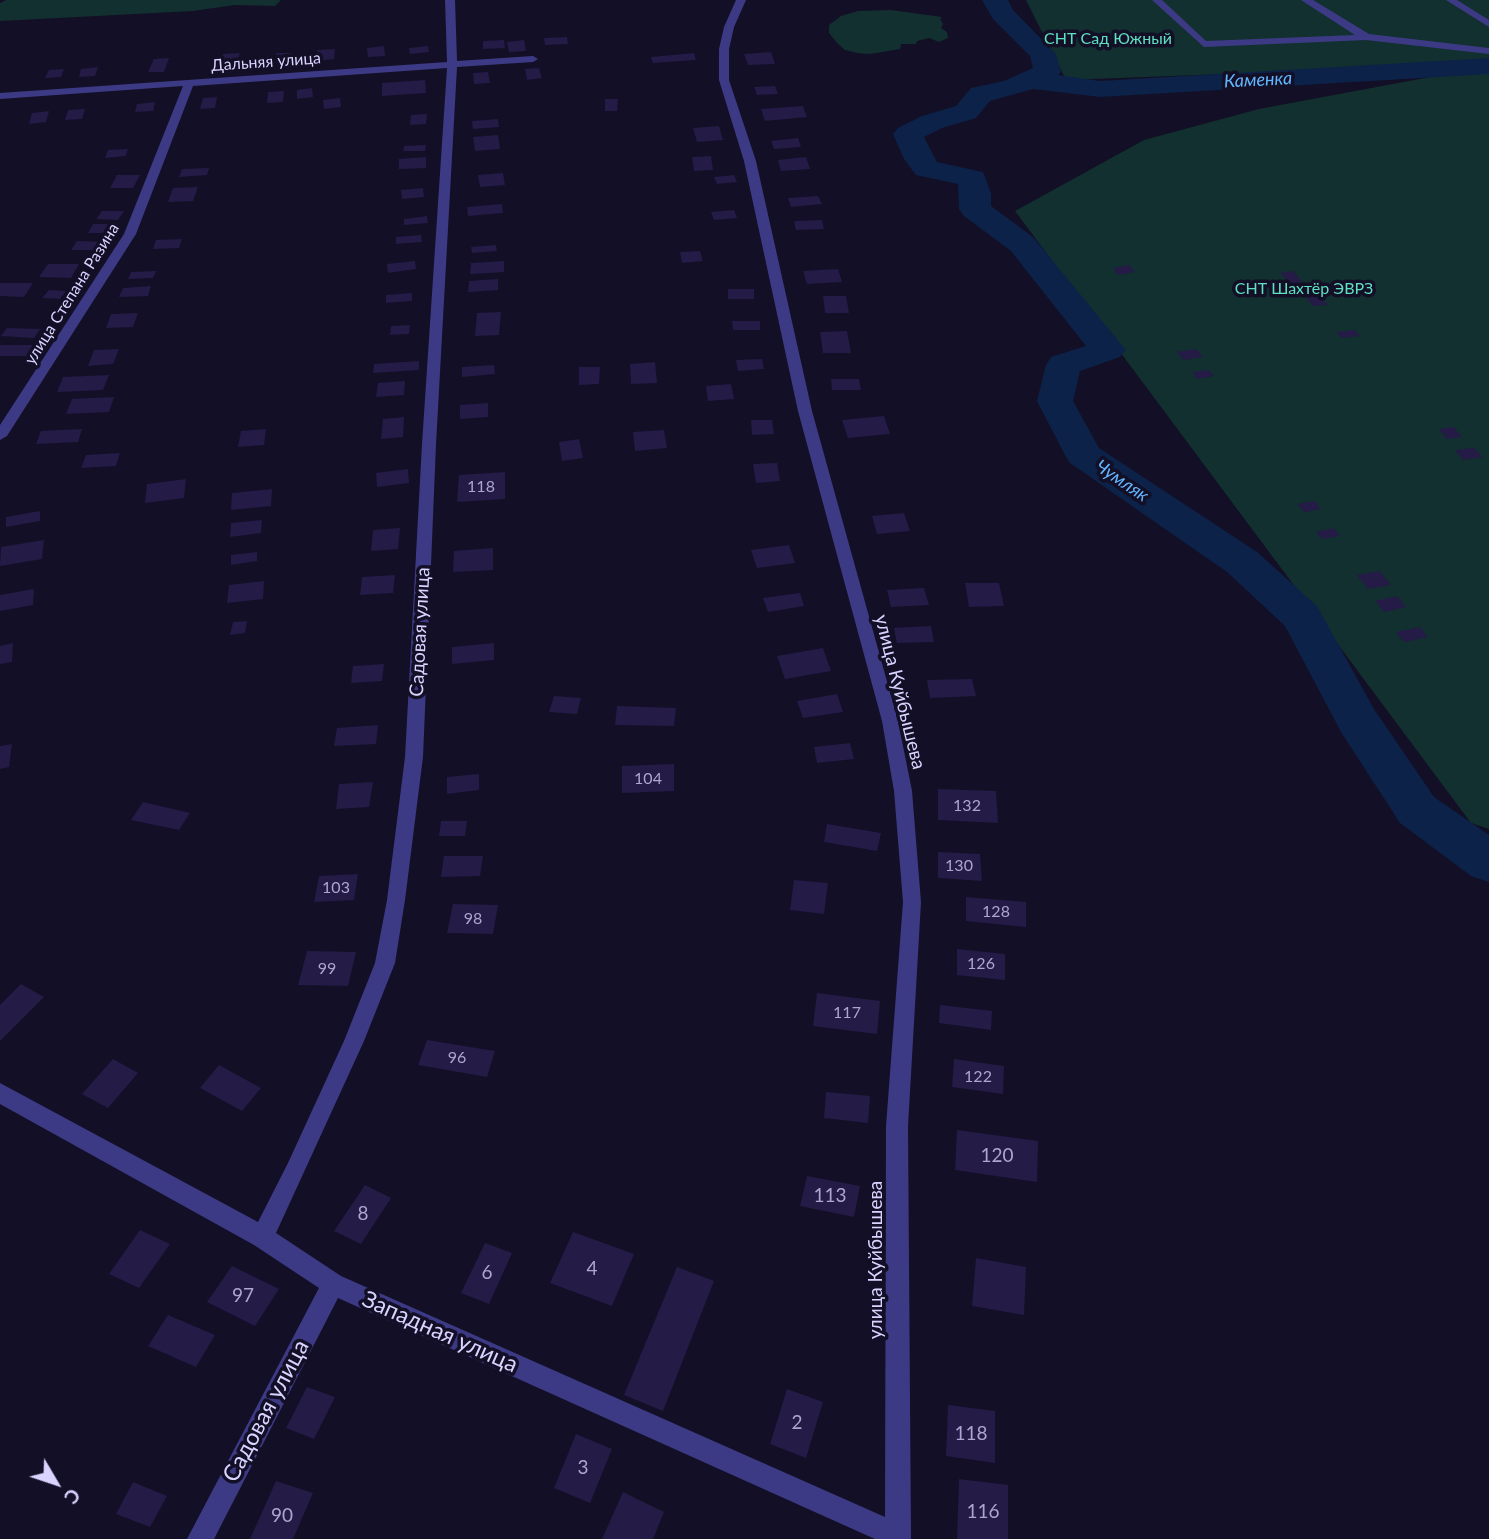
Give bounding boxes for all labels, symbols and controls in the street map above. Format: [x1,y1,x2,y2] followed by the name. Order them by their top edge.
[1044,29,1172,49] park label: СНТ Сад Южный
[210,49,322,75] street label: Дальняя улица
[1223,67,1293,93] water label: Каменка
[21,220,123,368] street label: улица Степана Разина
[1235,279,1373,299] park label: СНТ Шахтёр ЭВРЗ
[1091,455,1153,507] water label: Чумляк
[467,477,495,497] house number: 118
[405,567,435,697] street label: Садовая улица
[870,612,930,772] street label: улица Куйбышева
[634,769,662,789] house number: 104
[953,796,981,816] house number: 132
[945,856,973,876] house number: 130
[322,878,350,898] house number: 103
[982,902,1010,922] house number: 128
[464,909,482,929] house number: 98
[967,954,995,974] house number: 126
[318,959,336,979] house number: 99
[833,1003,861,1023] house number: 117
[448,1048,466,1068] house number: 96
[964,1067,992,1087] house number: 122
[980,1145,1014,1167] house number: 120
[865,1181,887,1339] street label: улица Куйбышева
[813,1185,847,1207] house number: 113
[357,1203,369,1225] house number: 8
[586,1258,598,1280] house number: 4
[481,1262,493,1284] house number: 6
[232,1285,254,1307] house number: 97
[358,1285,522,1379] street label: Западная улица
[217,1335,315,1487] street label: Садовая улица
[791,1412,803,1434] house number: 2
[954,1423,988,1445] house number: 118
[21,1448,91,1518] north arrow
[577,1457,589,1479] house number: 3
[60,1484,86,1509] text: С
[966,1501,1000,1523] house number: 116
[271,1505,293,1527] house number: 90

